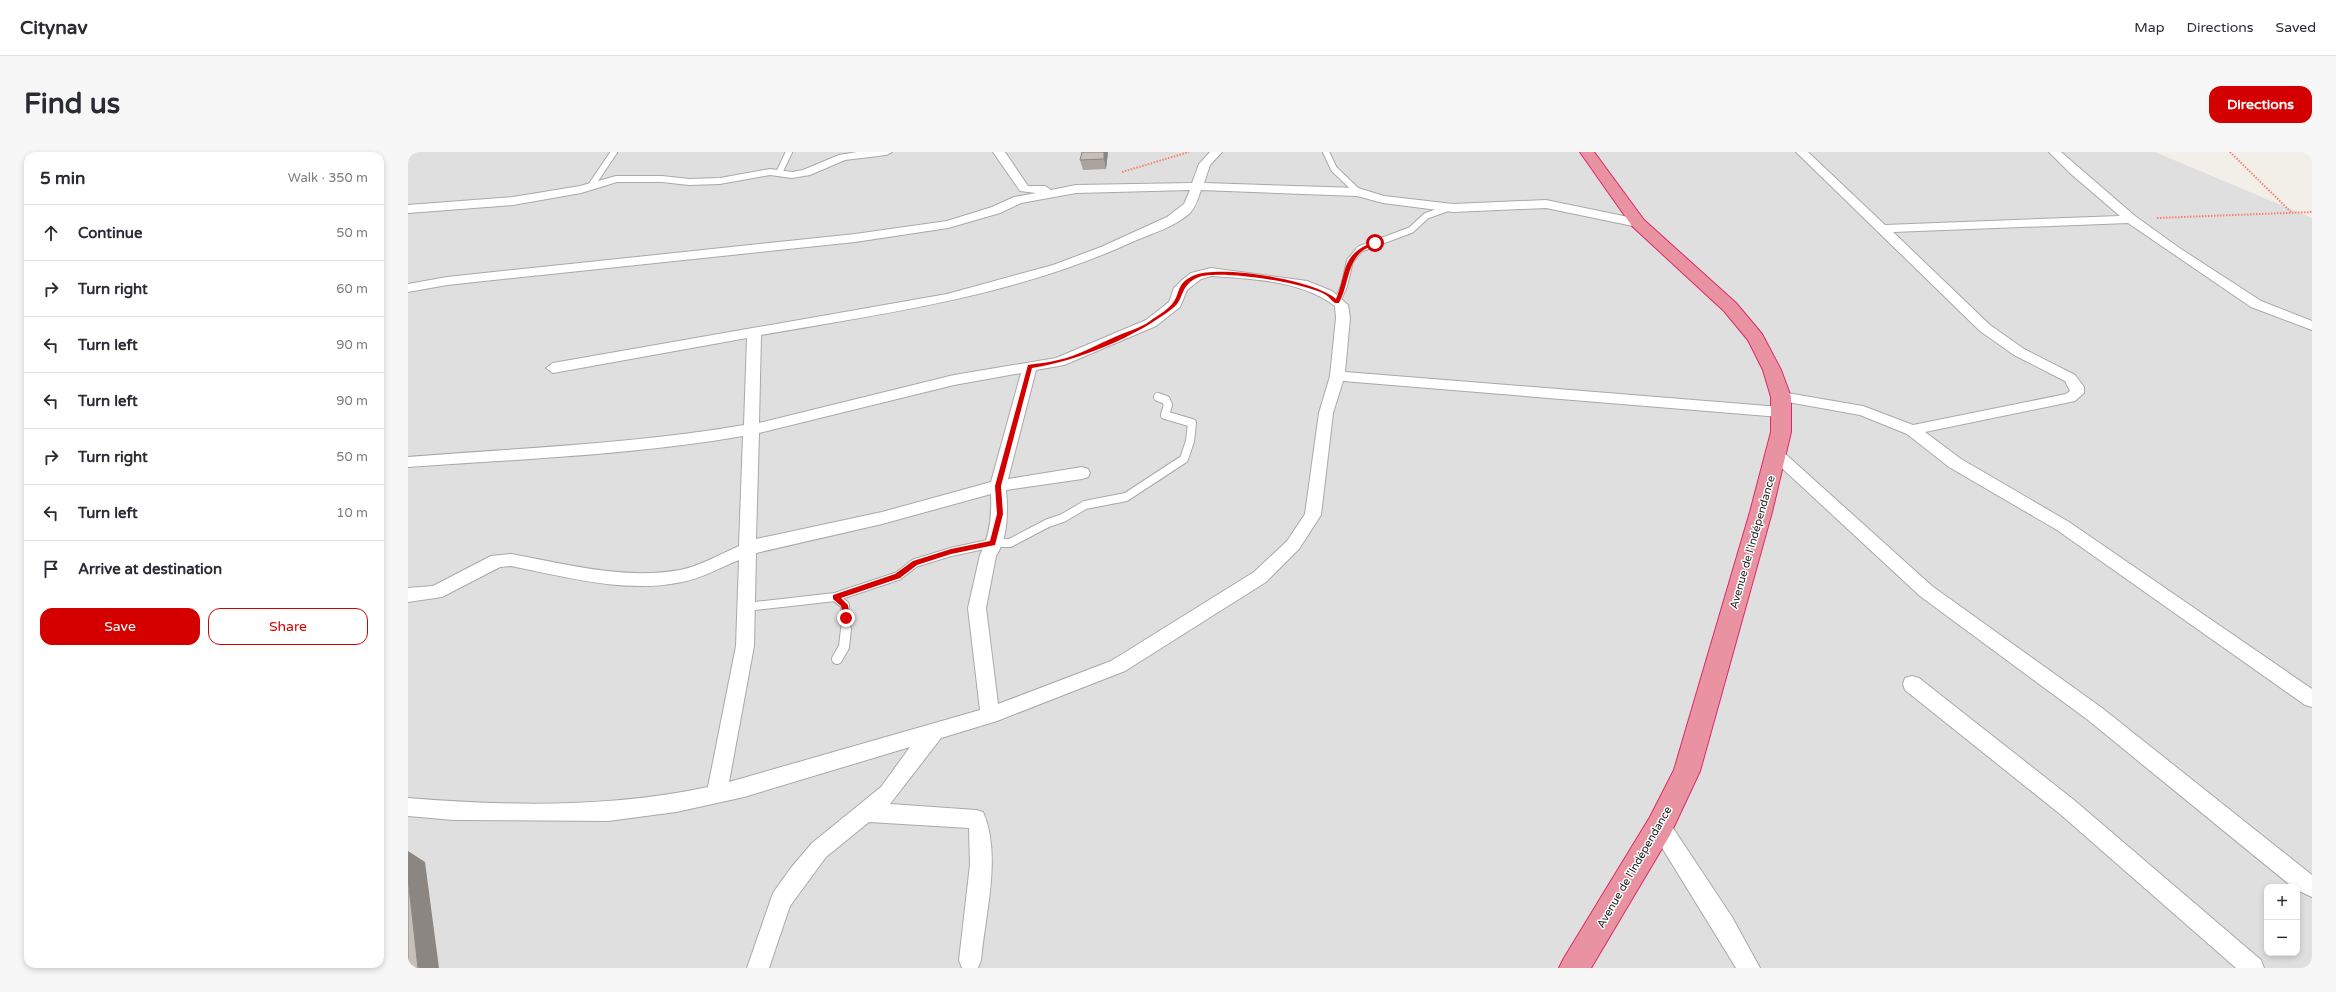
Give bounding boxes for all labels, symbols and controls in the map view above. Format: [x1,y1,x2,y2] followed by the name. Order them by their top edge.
[20,17,87,39] text: Citynav
[2134,19,2165,36] text: Map
[2187,19,2254,36] text: Directions
[2276,19,2316,36] text: Saved
[2209,86,2312,123] button: Directions
[24,87,120,121] text: Find us
[40,168,85,189] text: 5 min
[288,170,368,186] text: Walk · 350 m
[40,222,62,244] icon: ahead
[78,224,142,242] text: Continue
[336,225,368,241] text: 50 m
[1366,234,1384,252] route start
[40,278,62,300] icon: right
[78,280,148,298] text: Turn right
[336,281,368,297] text: 60 m
[40,334,62,356] icon: left
[78,336,138,354] text: Turn left
[336,337,368,353] text: 90 m
[40,390,62,412] icon: left
[78,392,138,410] text: Turn left
[336,393,368,409] text: 90 m
[40,446,62,468] icon: right
[78,448,148,466] text: Turn right
[336,449,368,465] text: 50 m
[1727,474,1778,610] street label: Avenue de l'Indépendance
[40,502,62,524] icon: left
[78,504,138,522] text: Turn left
[336,505,368,521] text: 10 m
[40,558,62,580] icon: arrive
[78,560,222,578] text: Arrive at destination
[40,608,200,645] button: Save
[208,608,368,645] button: Share
[837,609,855,627] route end
[1594,804,1675,930] street label: Avenue de l'Indépendance
[2264,884,2300,956] map controls
[2264,884,2300,920] button: +
[2264,920,2300,956] button: −

